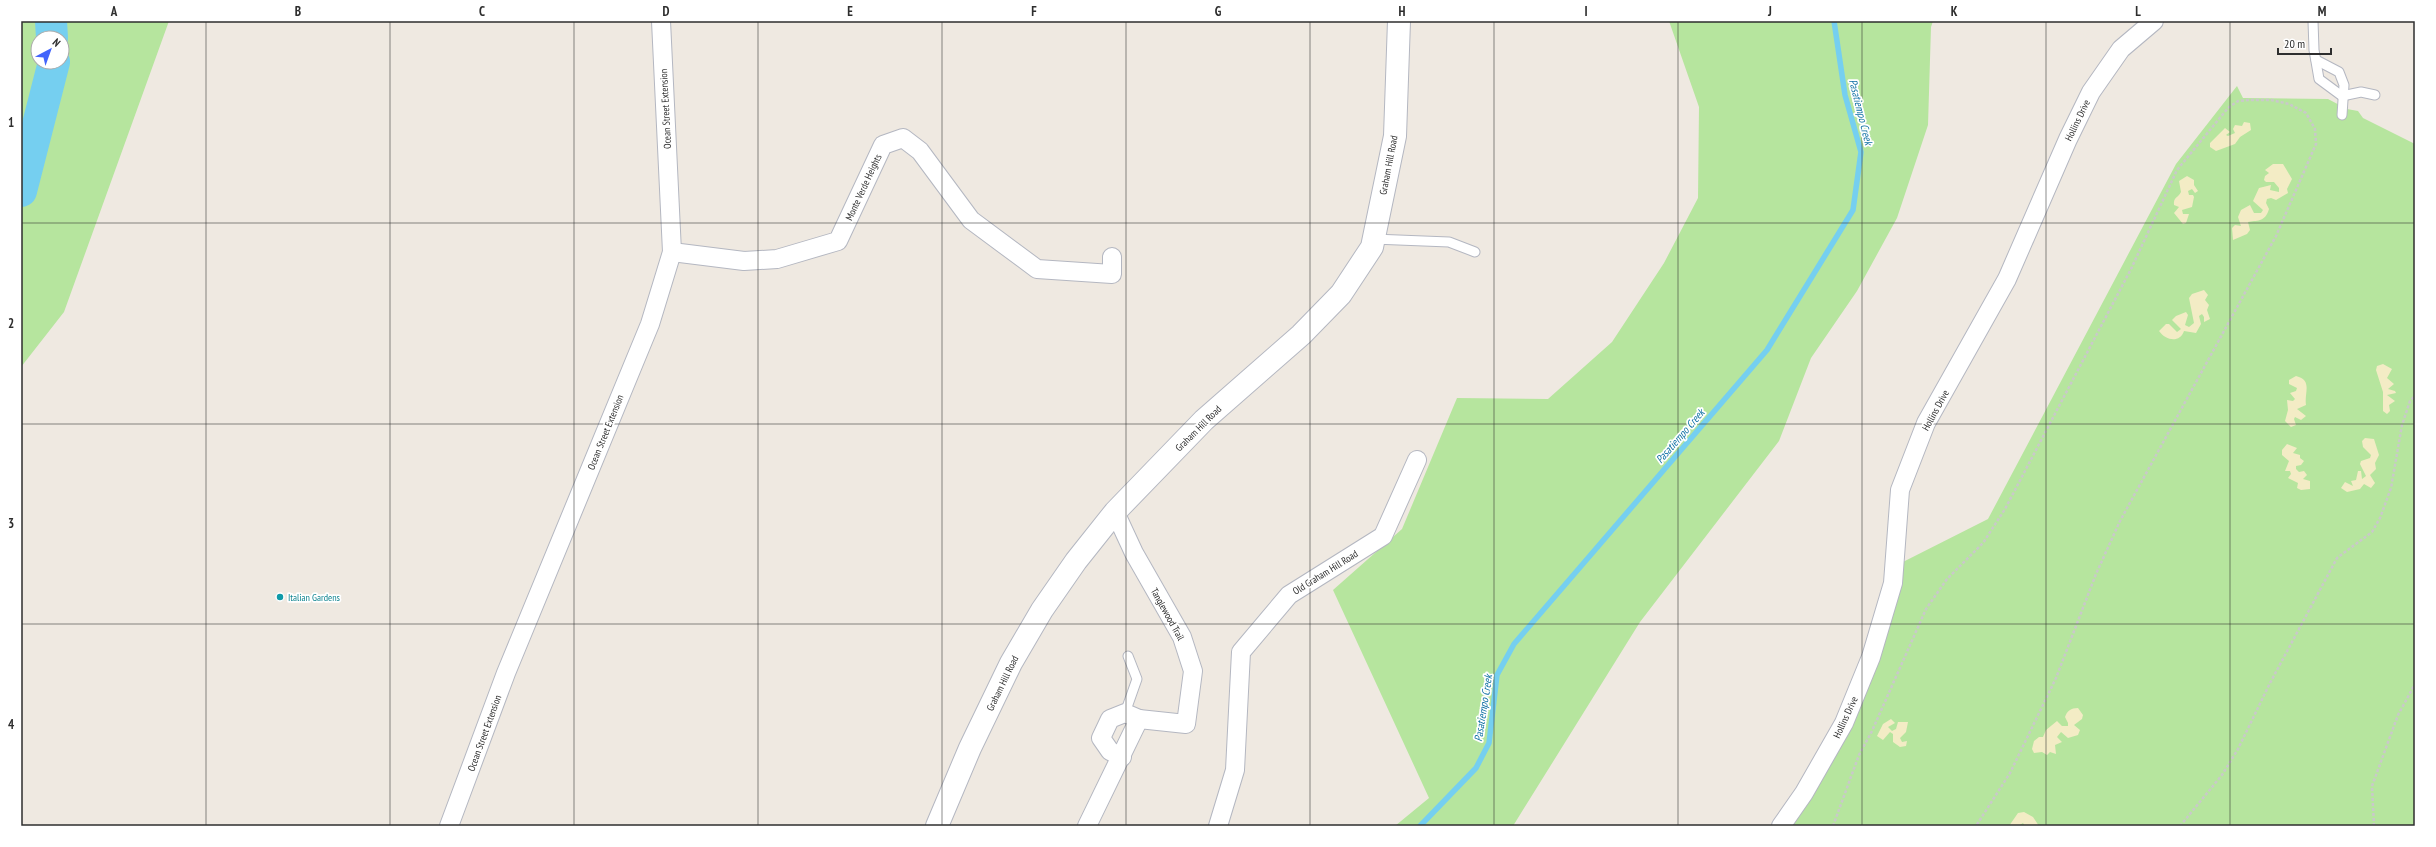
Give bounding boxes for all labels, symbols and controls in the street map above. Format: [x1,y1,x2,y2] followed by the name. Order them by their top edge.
[110,3,118,20] text: A
[295,3,301,20] text: B
[479,3,485,20] text: C
[663,3,670,20] text: D
[847,3,853,20] text: E
[1031,3,1037,20] text: F
[1215,3,1222,20] text: G
[1399,3,1406,20] text: H
[1584,3,1588,20] text: I
[1767,3,1772,20] text: J
[1951,3,1958,20] text: K
[2135,3,2141,20] text: L
[2318,3,2327,20] text: M
[30,30,70,70] north arrow
[2278,30,2331,56] scale bar
[50,35,63,50] text: N
[2284,36,2305,51] text: 20 m
[657,69,674,149] street label: Ocean Street Extension
[1846,78,1876,148] water label: Pasatiempo Creek
[2062,97,2093,143] street label: Hollins Drive
[8,114,14,131] text: 1
[1376,134,1401,196] street label: Graham Hill Road
[842,151,885,223] street label: Monte Verde Heights
[8,315,14,332] text: 2
[1919,388,1952,433] street label: Hollins Drive
[584,393,627,472] street label: Ocean Street Extension
[1173,403,1224,454] street label: Graham Hill Road
[1653,405,1709,466] water label: Pasatiempo Creek
[8,515,14,532] text: 3
[1290,547,1360,598] street label: Old Graham Hill Road
[1148,586,1188,643] street label: Tanglewood Trail
[288,591,341,604] place label: Italian Gardens
[275,592,285,602] marker: Italian Gardens
[983,653,1021,713] street label: Graham Hill Road
[1471,672,1495,742] water label: Pasatiempo Creek
[465,693,504,773] street label: Ocean Street Extension
[1830,694,1861,740] street label: Hollins Drive
[8,716,15,733] text: 4

